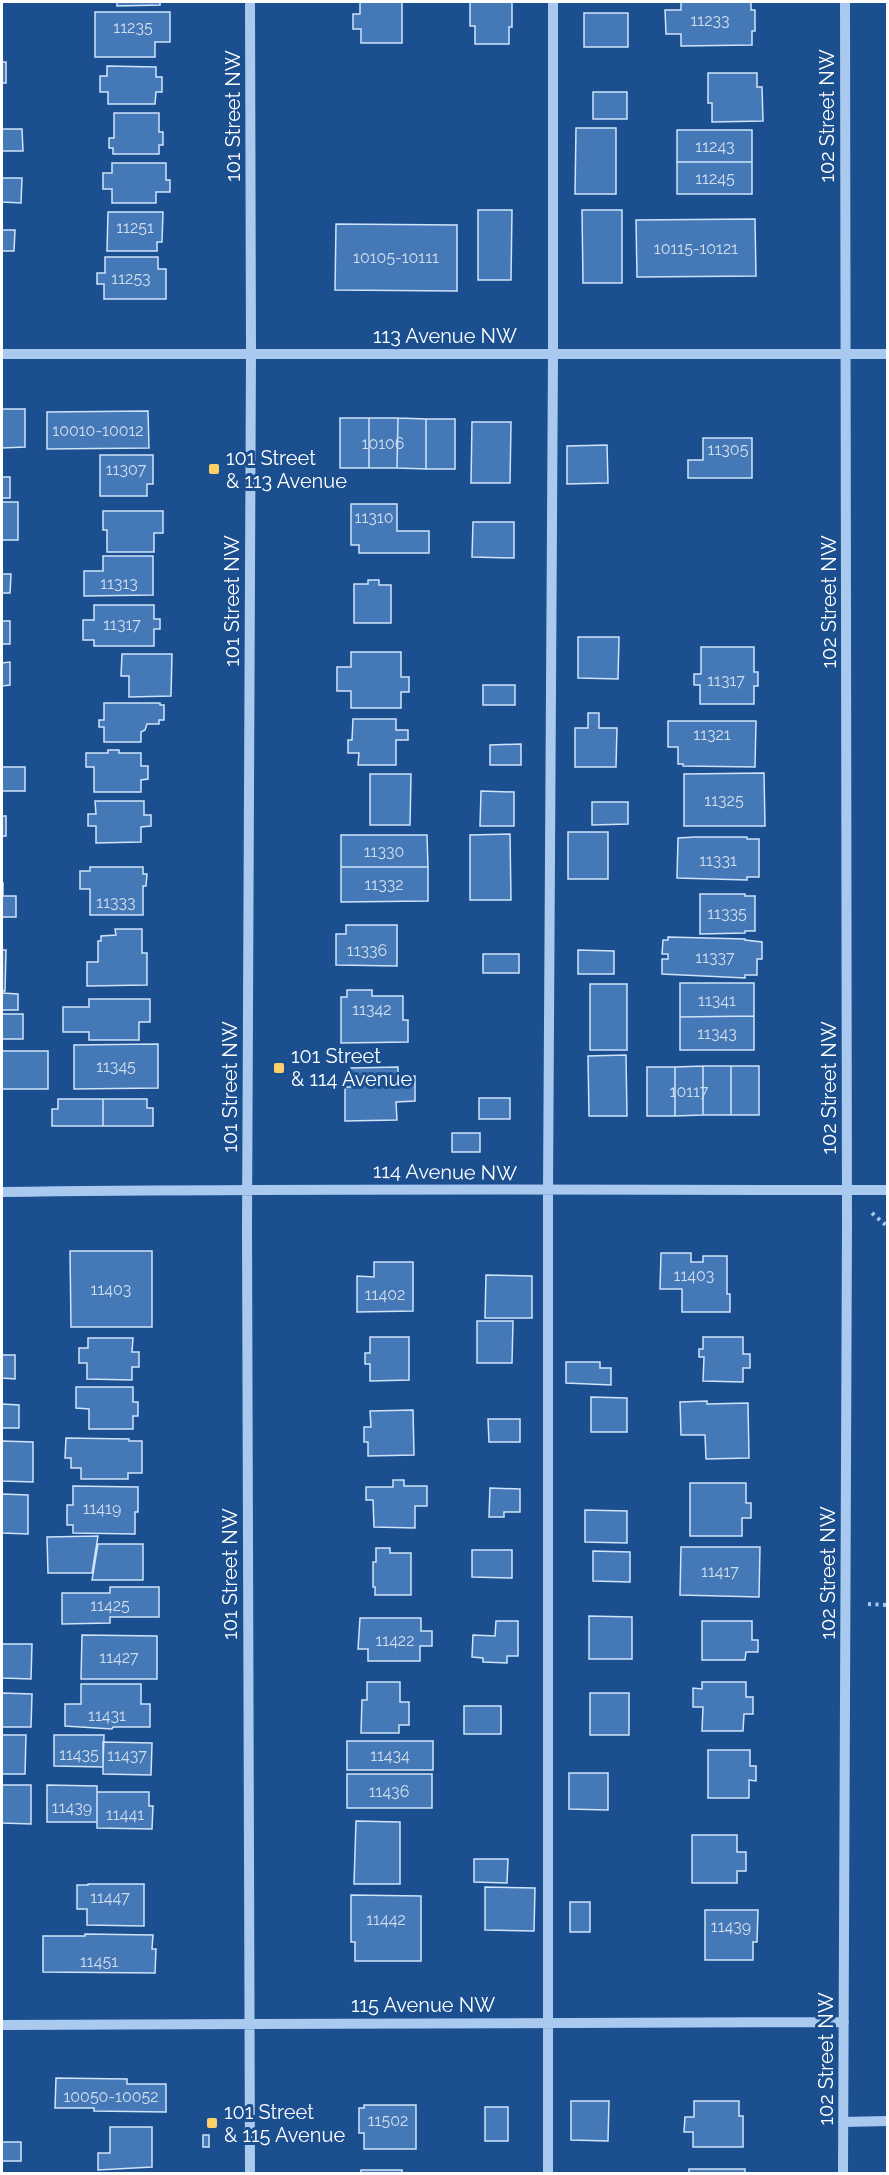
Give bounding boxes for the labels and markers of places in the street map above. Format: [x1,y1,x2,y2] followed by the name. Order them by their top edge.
[226,446,347,493] place label: 101 Street & 113 Avenue
[207,462,221,476] marker: 101 Street & 113 Avenue
[291,1044,412,1091] place label: 101 Street & 114 Avenue
[272,1061,286,1075] marker: 101 Street & 114 Avenue
[224,2100,345,2147] place label: 101 Street & 115 Avenue
[205,2116,219,2130] marker: 101 Street & 115 Avenue

